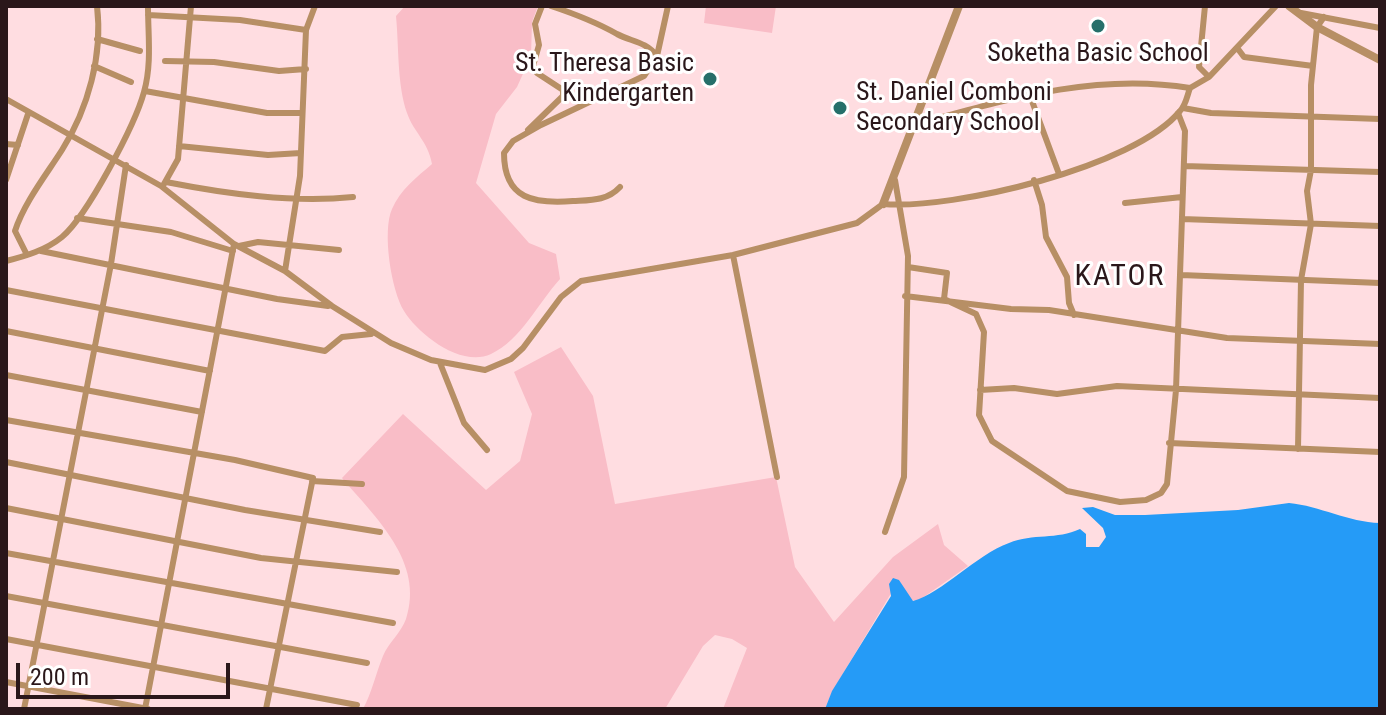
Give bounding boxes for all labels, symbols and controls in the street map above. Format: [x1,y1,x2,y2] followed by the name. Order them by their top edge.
[1089,17,1107,35] marker: Soketha Basic School
[987,38,1209,70] place label: Soketha Basic School
[515,48,694,110] place label: St. Theresa Basic Kindergarten
[701,70,719,88] marker: St. Theresa Basic Kindergarten
[856,77,1052,138] place label: St. Daniel Comboni Secondary School
[831,99,849,117] marker: St. Daniel Comboni Secondary School
[1075,259,1165,295] district label: KATOR
[20,647,234,697] scale bar
[30,663,89,691] text: 200 m

